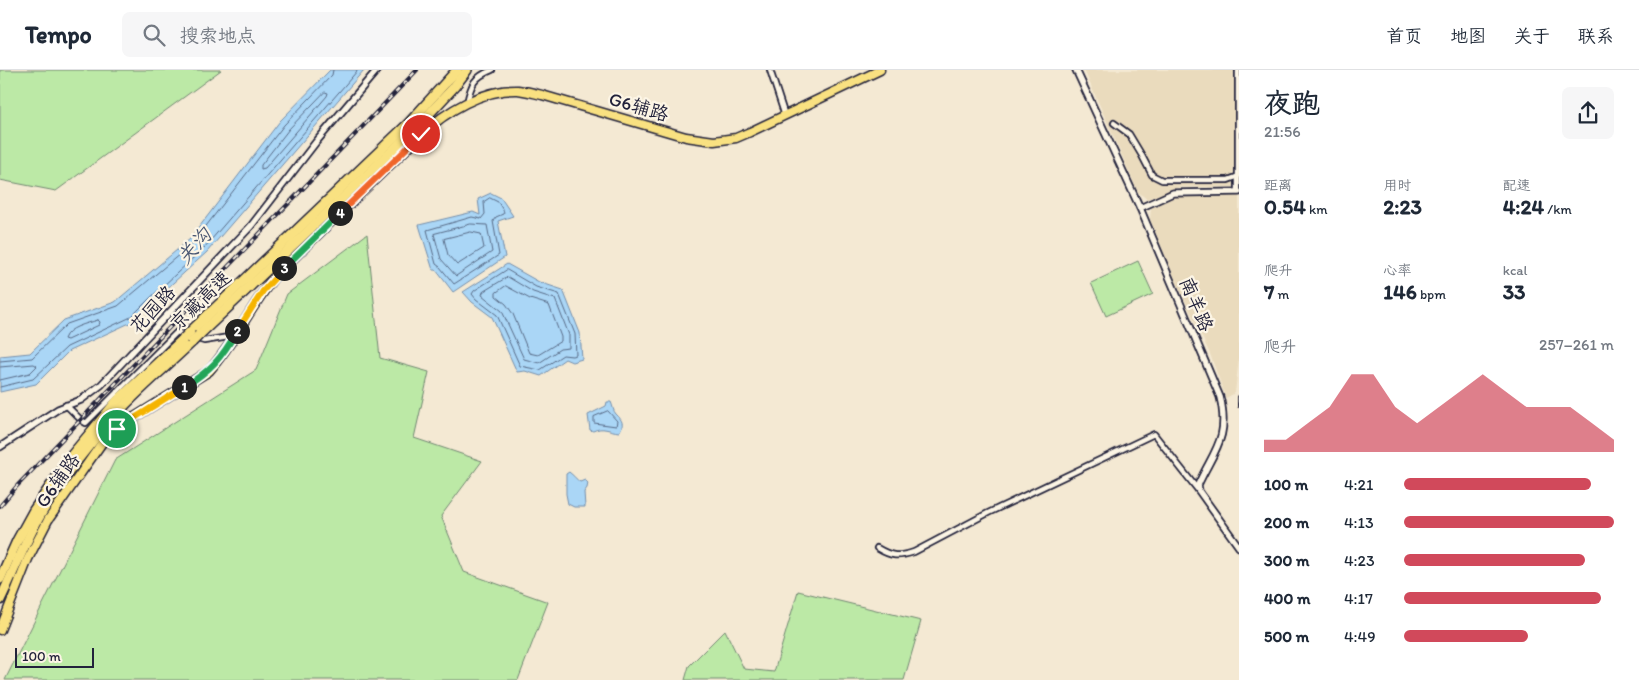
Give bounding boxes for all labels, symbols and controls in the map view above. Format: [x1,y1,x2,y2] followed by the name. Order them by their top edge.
[122,12,472,57] search box
[25,20,92,49] text: Tempo
[140,21,168,49] icon: search
[180,24,256,47] text: 搜索地点
[1386,25,1422,47] text: 首页
[1450,25,1486,47] text: 地图
[1514,25,1550,47] text: 关于
[1578,25,1614,47] text: 联系
[1264,86,1320,120] text: 夜跑
[606,87,671,126] street label: G6辅路
[1562,87,1614,139] button: share
[400,113,442,155] pin
[407,120,435,148] icon: check
[1264,122,1301,141] text: 21:56
[1264,177,1292,194] text: 距离
[1383,177,1411,194] text: 用时
[1503,177,1531,194] text: 配速
[1264,194,1306,219] text: 0.54
[1383,194,1422,219] text: 2:23
[1503,194,1544,219] text: 4:24
[328,200,352,226] pin: 4
[1306,201,1327,218] text: km
[1544,201,1572,218] text: /km
[336,205,345,222] text: 4
[172,222,218,269] water label: 关沟
[272,256,296,280] pin: 3
[281,260,288,277] text: 3
[1264,262,1292,279] text: 爬升
[1383,262,1411,279] text: 心率
[1503,262,1528,279] text: kcal
[165,266,236,335] street label: 京藏高速
[1175,273,1218,335] street label: 南羊路
[1264,279,1274,304] text: 7
[1383,279,1417,304] text: 146
[1503,279,1526,304] text: 33
[125,281,180,338] street label: 花园路
[1274,286,1289,303] text: m
[1417,286,1446,303] text: bpm
[224,318,250,344] pin: 2
[234,323,241,340] text: 2
[1539,335,1614,354] text: 257–261 m
[1264,337,1296,356] text: 爬升
[172,374,196,400] pin: 1
[181,379,188,396] text: 1
[96,408,138,450] pin
[103,415,131,443] icon: arrive
[30,449,84,512] street label: G6辅路
[1264,475,1308,494] text: 100 m
[1344,475,1373,494] text: 4:21
[1264,513,1309,532] text: 200 m
[1344,513,1374,532] text: 4:13
[1264,551,1310,570] text: 300 m
[1344,551,1375,570] text: 4:23
[1264,589,1310,608] text: 400 m
[1344,589,1373,608] text: 4:17
[1264,627,1309,646] text: 500 m
[1344,627,1376,646] text: 4:49
[15,645,94,668] scale bar
[22,648,61,665] text: 100 m

